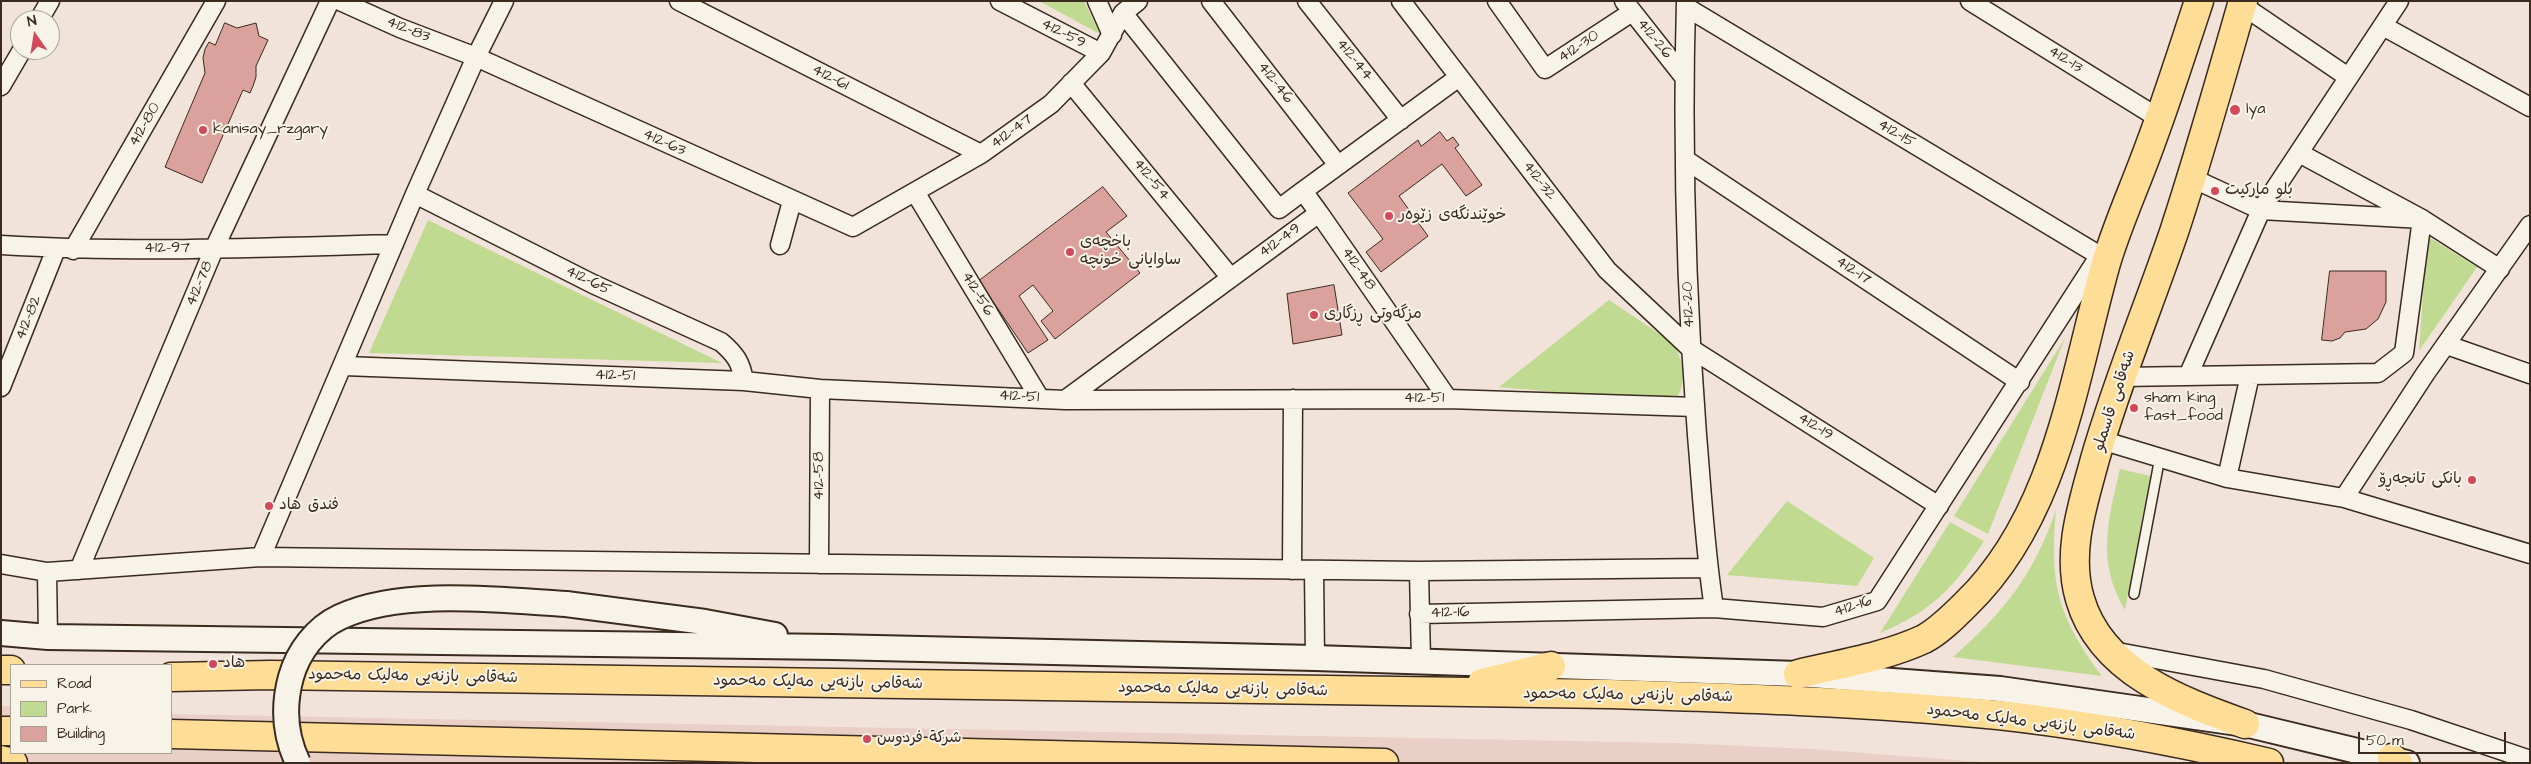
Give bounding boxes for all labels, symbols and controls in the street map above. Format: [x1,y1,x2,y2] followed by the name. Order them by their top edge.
[10,10,60,60] north arrow
[25,11,38,32] text: N
[383,13,433,47] street label: 412-83
[1037,15,1089,53] street label: 412-59
[1632,15,1676,63] street label: 412-26
[1555,26,1603,68] street label: 412-30
[1331,35,1377,85] street label: 412-44
[2044,42,2086,78] street label: 412-13
[1253,58,1297,108] street label: 412-46
[808,61,852,95] street label: 412-61
[125,100,165,150] street label: 412-80
[2246,100,2265,120] place label: lya
[2228,103,2242,117] marker: lya
[987,110,1037,154] street label: 412-47
[1874,115,1918,153] street label: 412-15
[213,120,328,140] place label: kanisay_rzgary
[197,124,209,136] marker: kanisay_rzgary
[639,125,689,161] street label: 412-63
[1128,155,1174,205] street label: 412-54
[1518,158,1560,204] street label: 412-32
[2225,181,2293,201] place label: بلو ماركيت
[2209,185,2221,197] marker: بلو ماركيت
[1399,206,1507,226] place label: خوێندنگەی زێوەر
[1383,210,1395,222] marker: خوێندنگەی زێوەر
[1255,219,1305,263] street label: 412-49
[1080,233,1181,271] place label: باخچەی ساوایانی خونچە
[144,239,190,259] street label: 412-97
[1336,244,1380,294] street label: 412-48
[1064,246,1076,258] marker: باخچەی ساوایانی خونچە
[1831,252,1875,290] street label: 412-17
[182,258,218,310] street label: 412-78
[562,262,614,300] street label: 412-65
[956,268,998,320] street label: 412-56
[1679,282,1699,328] street label: 412-20
[11,293,47,343] street label: 412-82
[1324,305,1422,325] place label: مزگەوتی ڕزگاری
[1308,309,1320,321] marker: مزگەوتی ڕزگاری
[2090,348,2140,454] street label: شەقامی قاسملو
[594,366,636,386] street label: 412-51
[998,386,1040,408] street label: 412-51
[1404,389,1444,409] street label: 412-51
[2144,389,2223,427] place label: sham king fast_food
[2128,402,2140,414] marker: sham king fast_food
[1794,409,1836,445] street label: 412-19
[810,452,830,500] street label: 412-58
[2379,470,2462,490] place label: بانکی تانجەڕۆ
[2466,474,2478,486] marker: بانکی تانجەڕۆ
[279,496,339,516] place label: فندق هاد
[263,500,275,512] marker: فندق هاد
[1831,592,1875,622] street label: 412-16
[1430,603,1470,623] street label: 412-16
[223,654,245,674] place label: هاد
[207,658,219,670] marker: هاد
[10,664,172,754] legend
[308,666,518,688] street label: شەقامی بازنەیی مەلیک مەحمود
[713,672,923,694] street label: شەقامی بازنەیی مەلیک مەحمود
[57,673,91,694] text: Road
[1118,679,1328,701] street label: شەقامی بازنەیی مەلیک مەحمود
[1523,685,1733,707] street label: شەقامی بازنەیی مەلیک مەحمود
[57,698,92,719] text: Park
[1926,701,2136,745] street label: شەقامی بازنەیی مەلیک مەحمود
[2361,722,2508,754] scale bar
[57,723,105,744] text: Building
[877,729,962,749] place label: شركة فردوس
[2366,730,2404,751] text: 50 m
[861,733,873,745] marker: شركة فردوس

